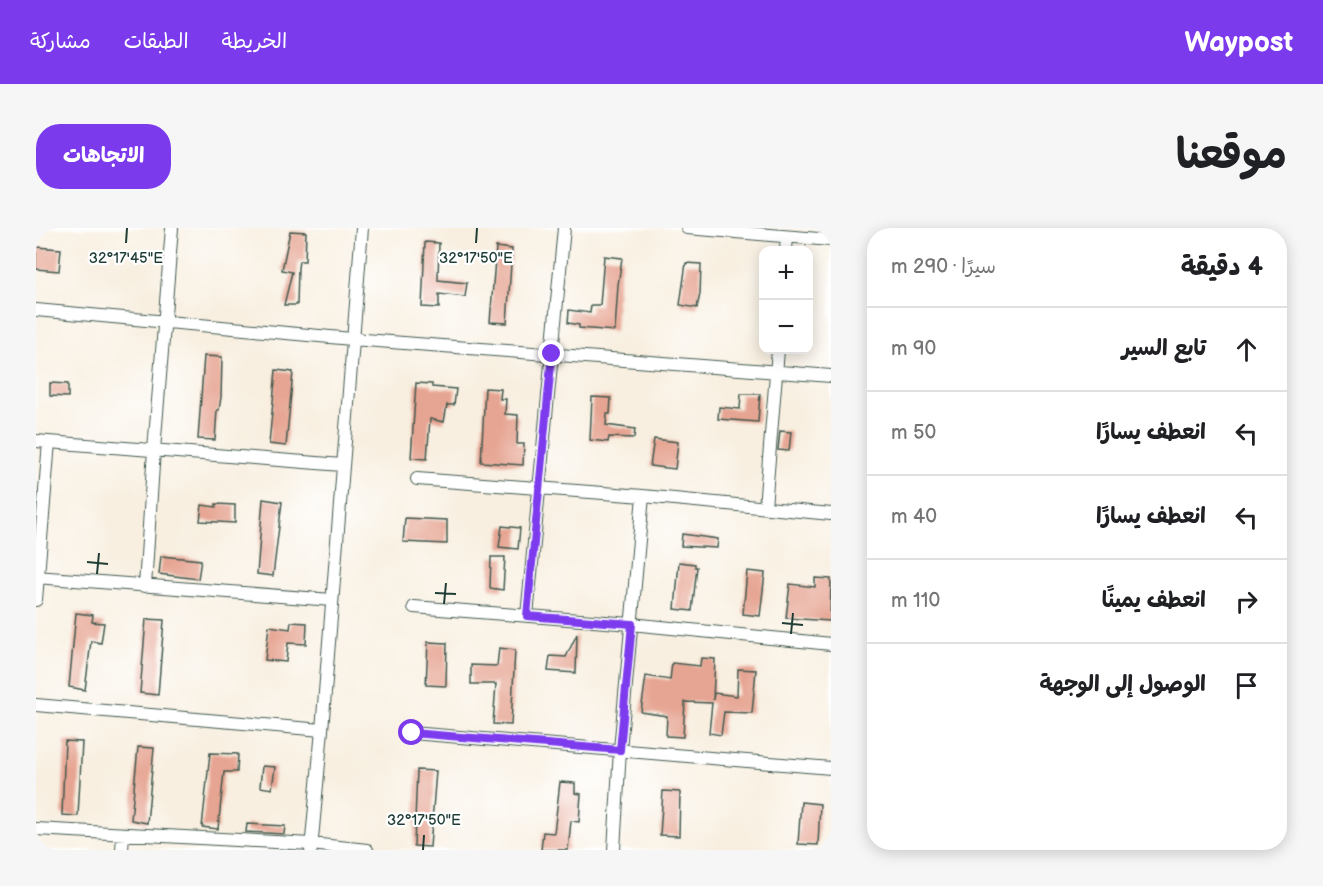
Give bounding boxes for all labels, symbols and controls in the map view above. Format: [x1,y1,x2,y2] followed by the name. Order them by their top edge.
[1184,26,1293,59] text: Waypost
[30,29,91,54] text: مشاركة
[124,29,189,54] text: الطبقات
[222,29,287,54] text: الخريطة
[36,124,171,189] button: الاتجاهات
[1176,130,1287,181] text: موقعنا
[759,246,813,354] map controls
[759,246,813,300] button: +
[89,249,163,268] text: 32°17'45"E
[439,249,513,268] text: 32°17'50"E
[1181,252,1263,283] text: 4 دقيقة
[891,255,996,279] text: سيرًا · 290 m
[759,300,813,354] button: −
[1230,333,1263,366] icon: ahead
[1122,335,1206,362] text: تابع السير
[891,337,936,361] text: 90 m
[538,340,564,366] route end
[1230,417,1263,450] icon: left
[1096,419,1206,446] text: انعطف يسارًا
[891,421,936,445] text: 50 m
[1230,501,1263,534] icon: left
[1096,503,1206,530] text: انعطف يسارًا
[891,505,937,529] text: 40 m
[1230,585,1263,618] icon: right
[1102,587,1206,614] text: انعطف يمينًا
[891,589,940,613] text: 110 m
[1230,669,1263,702] icon: arrive
[1039,671,1206,698] text: الوصول إلى الوجهة
[398,719,424,745] route start
[387,811,461,830] text: 32°17'50"E

